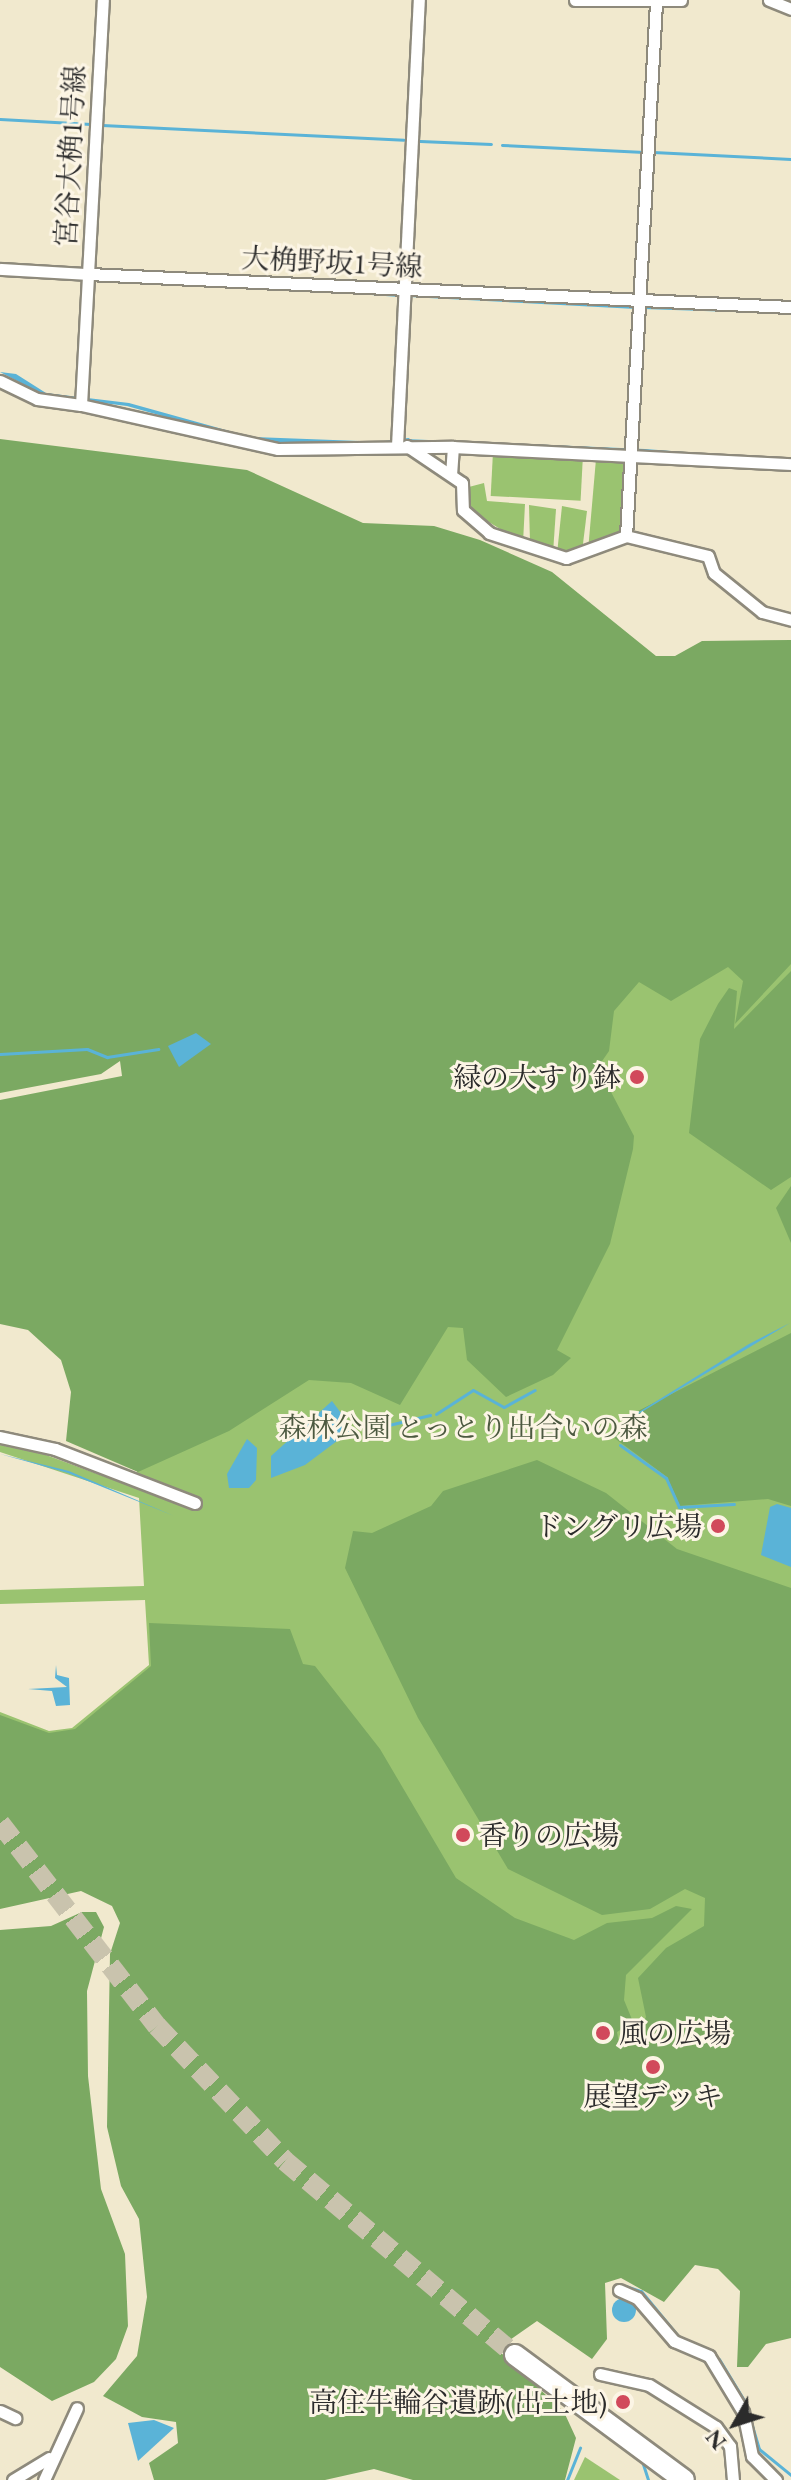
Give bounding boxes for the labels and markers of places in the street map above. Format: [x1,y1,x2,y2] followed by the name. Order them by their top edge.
[453,1060,621,1094] place label: 緑の大すり鉢
[628,1068,646,1086] marker: 緑の大すり鉢
[534,1509,702,1543] place label: ドングリ広場
[709,1517,727,1535] marker: ドングリ広場
[479,1818,619,1852] place label: 香りの広場
[454,1826,472,1844] marker: 香りの広場
[619,2016,731,2050] place label: 風の広場
[594,2024,612,2042] marker: 風の広場
[644,2058,662,2076] marker: 展望デッキ
[583,2079,723,2113] place label: 展望デッキ
[309,2385,607,2419] place label: 高住牛輪谷遺跡(出土地)
[614,2393,632,2411] marker: 高住牛輪谷遺跡(出土地)

